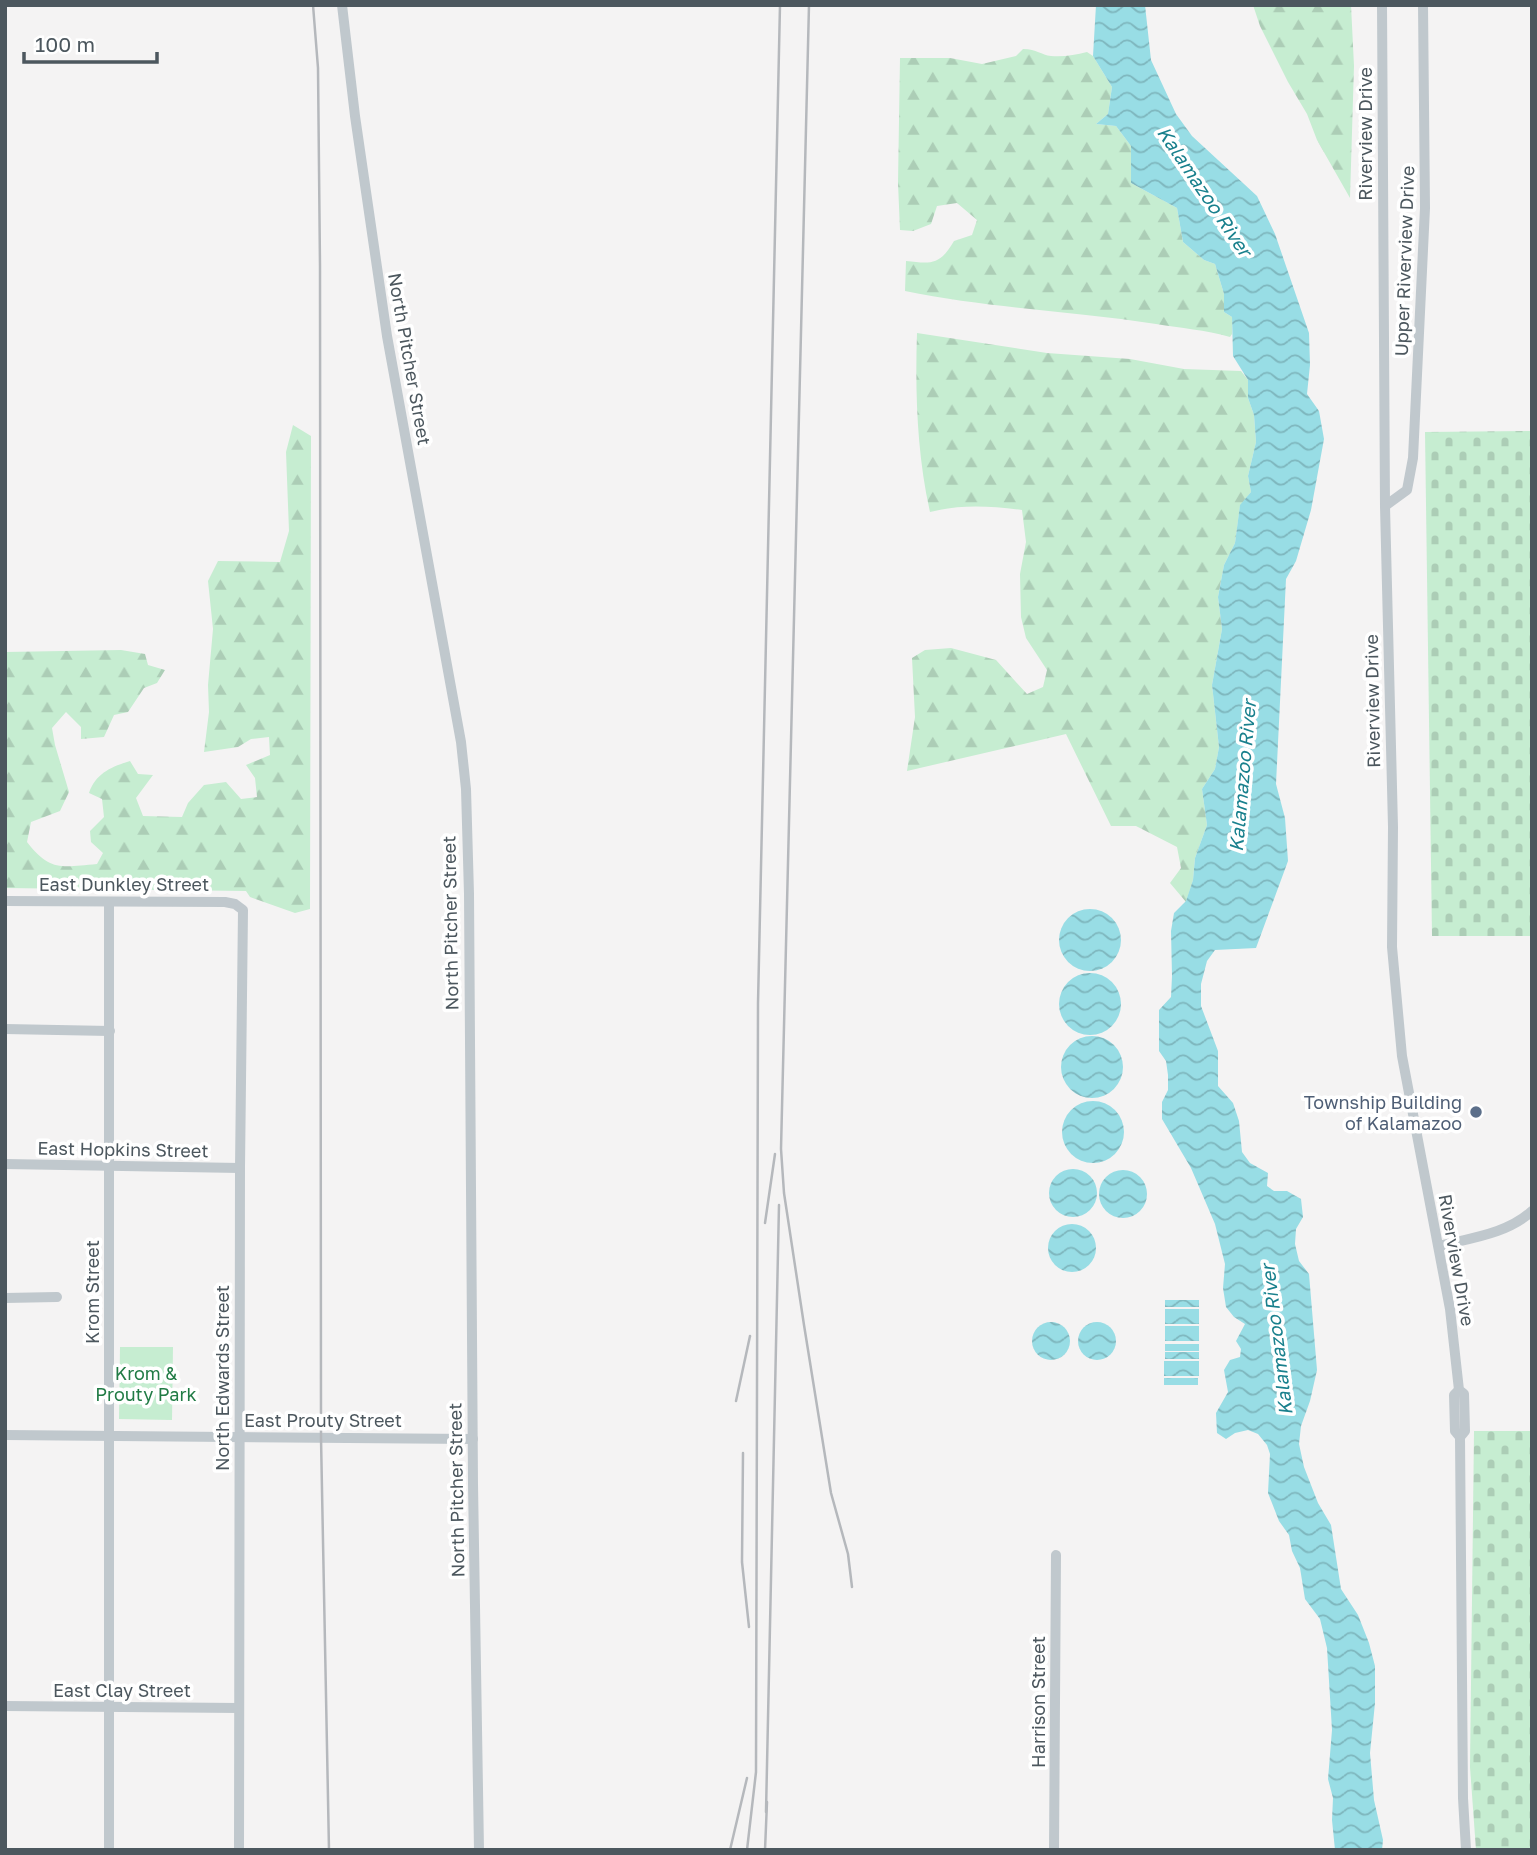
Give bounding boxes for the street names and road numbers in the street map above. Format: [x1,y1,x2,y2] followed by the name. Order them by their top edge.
[1354,67,1376,201] street label: Riverview Drive
[1390,165,1418,357] street label: Upper Riverview Drive
[384,271,436,447] street label: North Pitcher Street
[1360,634,1384,768] street label: Riverview Drive
[437,836,463,1010] street label: North Pitcher Street
[39,873,209,895] street label: East Dunkley Street
[37,1137,209,1161] street label: East Hopkins Street
[1435,1192,1479,1328] street label: Riverview Drive
[81,1240,103,1344] street label: Krom Street
[211,1285,233,1471] street label: North Edwards Street
[443,1403,469,1577] street label: North Pitcher Street
[244,1409,402,1431] street label: East Prouty Street
[1027,1636,1049,1768] street label: Harrison Street
[53,1679,191,1701] street label: East Clay Street

